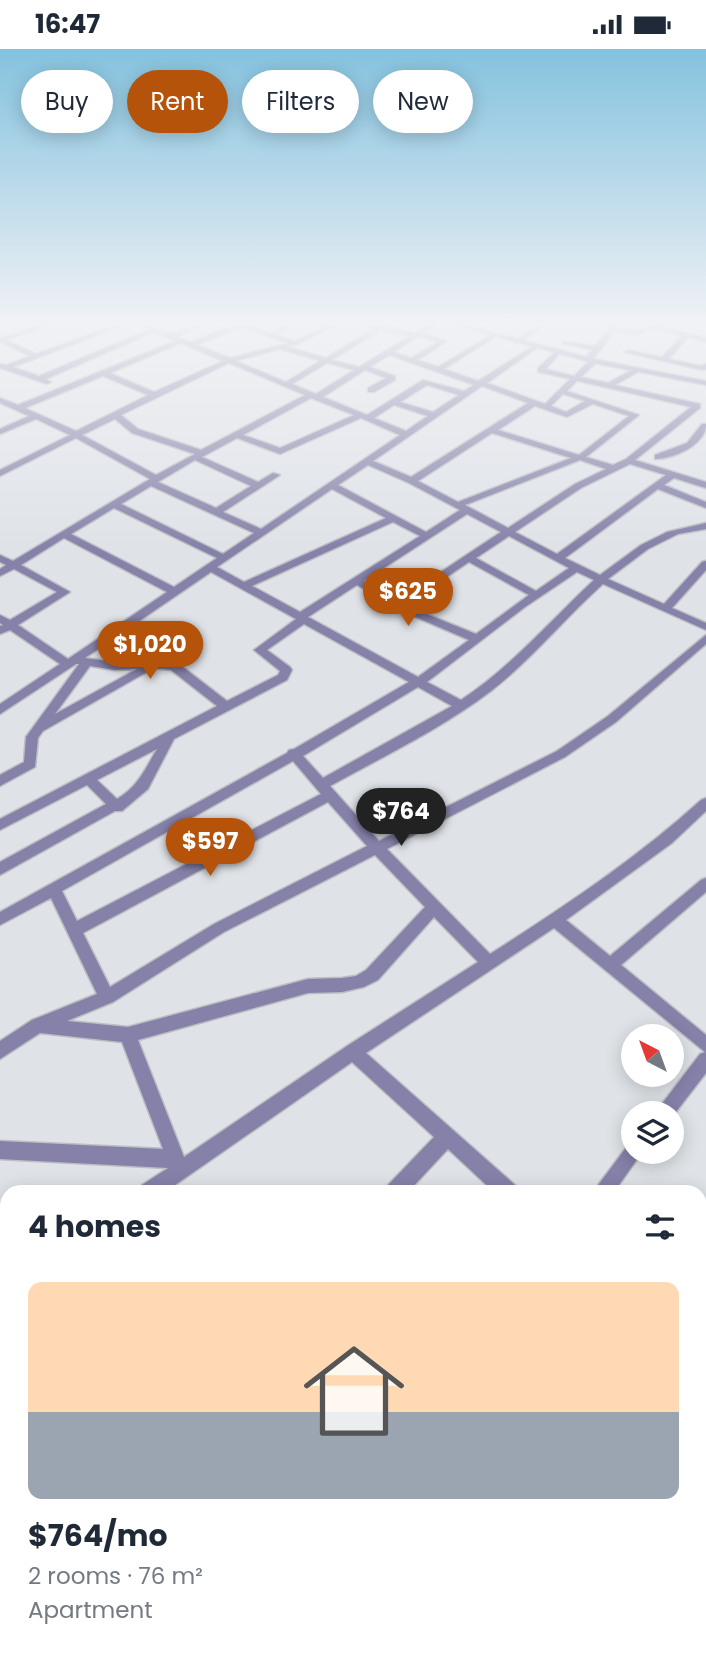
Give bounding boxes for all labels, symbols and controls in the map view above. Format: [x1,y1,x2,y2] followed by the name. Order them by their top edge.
[35,6,100,42] text: 16:47
[21,70,113,133] chip: Buy
[127,70,228,133] chip: Rent
[242,70,359,133] chip: Filters
[373,70,473,133] chip: New
[367,569,449,628] pin: $625
[379,575,437,607] text: $625
[93,621,207,681] pin: $1,020
[113,628,187,660] text: $1,020
[360,789,442,848] pin: $764
[372,795,430,827] text: $764
[169,819,251,878] pin: $597
[182,825,238,857] text: $597
[621,1024,684,1087] north arrow
[621,1024,684,1164] map controls
[621,1101,684,1164] button: layers
[28,1205,161,1248] text: 4 homes
[641,1208,679,1246] icon: filters
[291,1328,417,1454] icon: home
[28,1514,168,1557] text: $764/mo
[28,1560,203,1592] text: 2 rooms · 76 m²
[28,1594,153,1626] text: Apartment

